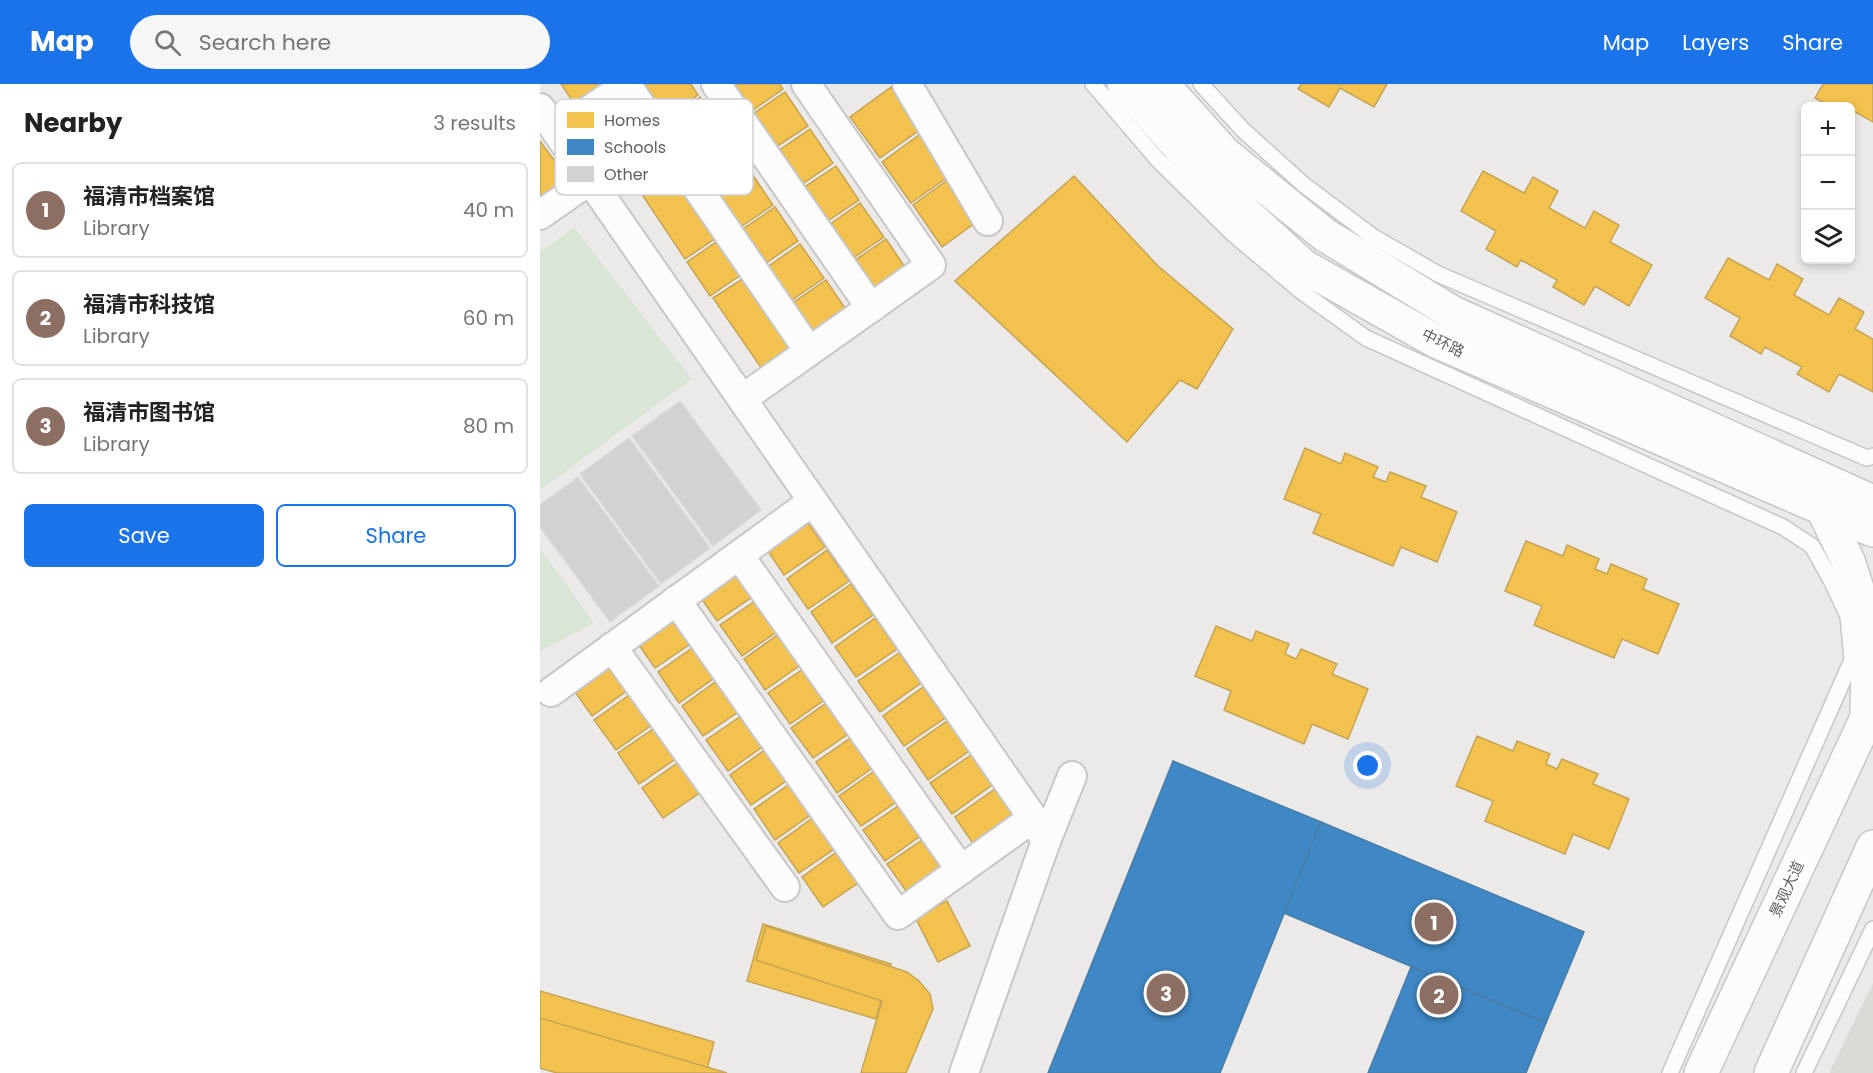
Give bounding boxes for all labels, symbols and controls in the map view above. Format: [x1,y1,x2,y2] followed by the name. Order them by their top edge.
[130,15,550,69] search box
[30,22,94,61] text: Map
[151,26,184,59] icon: search
[199,27,331,58] text: Search here
[1603,28,1649,57] text: Map
[1682,28,1749,57] text: Layers
[1782,28,1843,57] text: Share
[555,99,753,195] legend
[1801,102,1855,264] map controls
[1801,102,1855,156] button: +
[24,105,122,141] text: Nearby
[433,109,516,137] text: 3 results
[604,109,660,132] text: Homes
[604,136,666,159] text: Schools
[1801,156,1855,210] button: −
[604,163,649,186] text: Other
[83,181,215,212] text: 福清市档案馆
[42,196,49,224] text: 1
[463,196,514,224] text: 40 m
[1801,210,1855,264] button: layers
[83,214,150,242] text: Library
[83,289,215,320] text: 福清市科技馆
[40,304,51,332] text: 2
[463,304,514,332] text: 60 m
[83,322,150,350] text: Library
[1418,323,1468,362] street label: 中环路
[83,397,215,428] text: 福清市图书馆
[39,412,52,440] text: 3
[463,412,514,440] text: 80 m
[83,430,150,458] text: Library
[24,504,264,567] button: Save
[276,504,516,567] button: Share
[1353,751,1382,780] your location
[1764,857,1809,920] street label: 景观大道
[1414,900,1454,944] pin: 1
[1146,970,1186,1016] pin: 3
[1420,972,1458,1018] pin: 2

